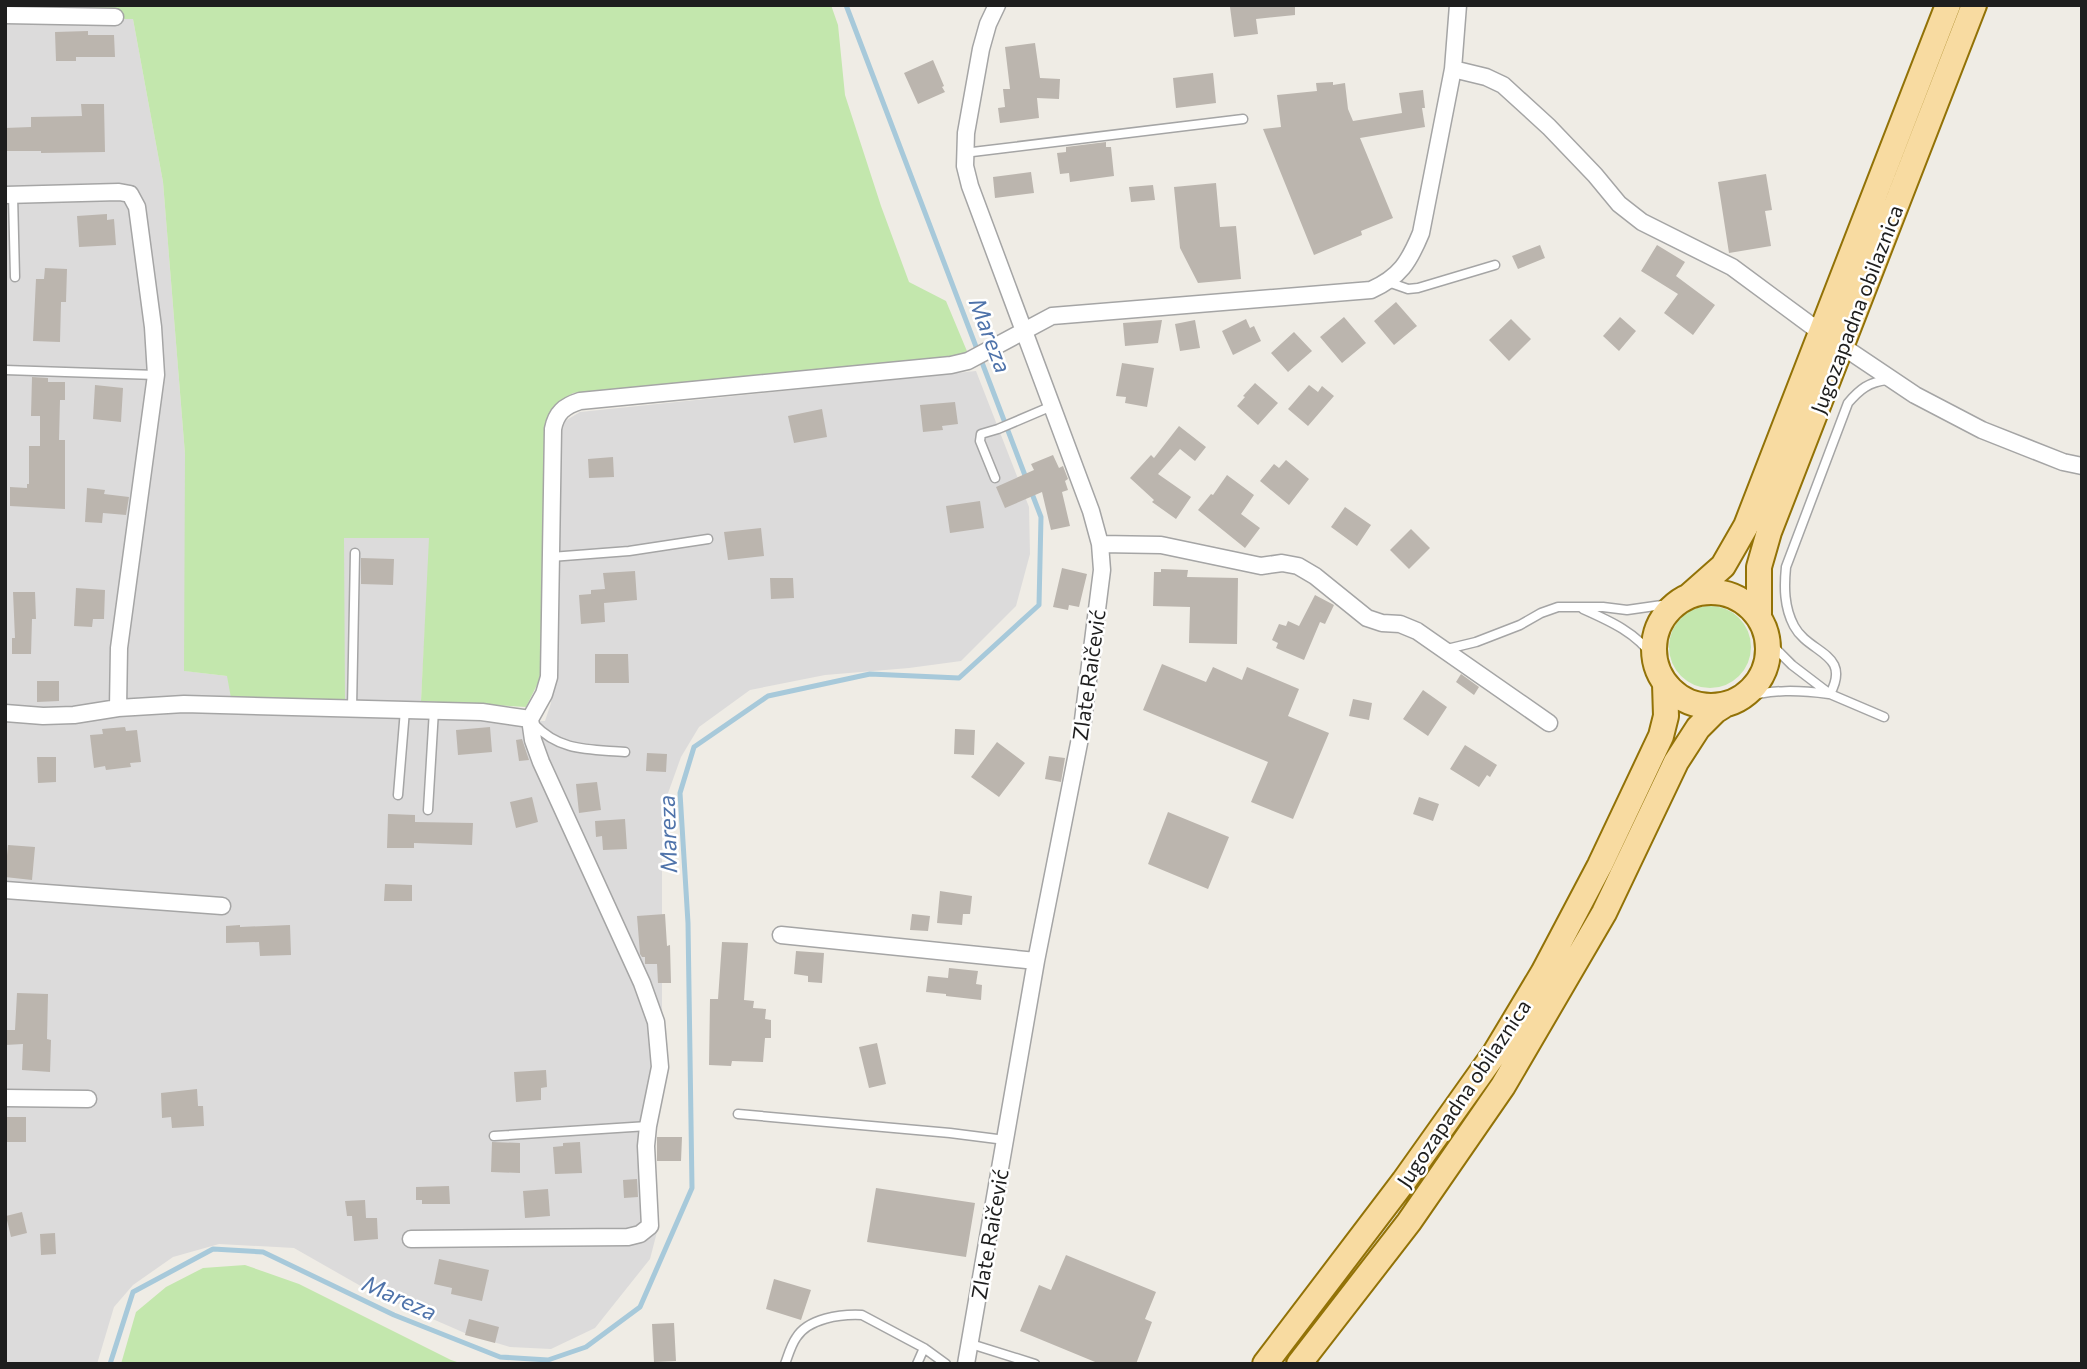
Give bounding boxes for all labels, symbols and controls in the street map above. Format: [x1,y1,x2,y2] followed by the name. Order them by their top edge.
[1805,201,1907,417] street label: Jugozapadna obilaznica
[964,293,1018,377] water label: Mareza
[1066,608,1110,742] street label: Zlate Raičević
[652,794,682,874] water label: Mareza
[1391,994,1535,1192] street label: Jugozapadna obilaznica
[965,1167,1013,1301] street label: Zlate Raičević
[359,1268,441,1326] water label: Mareza

